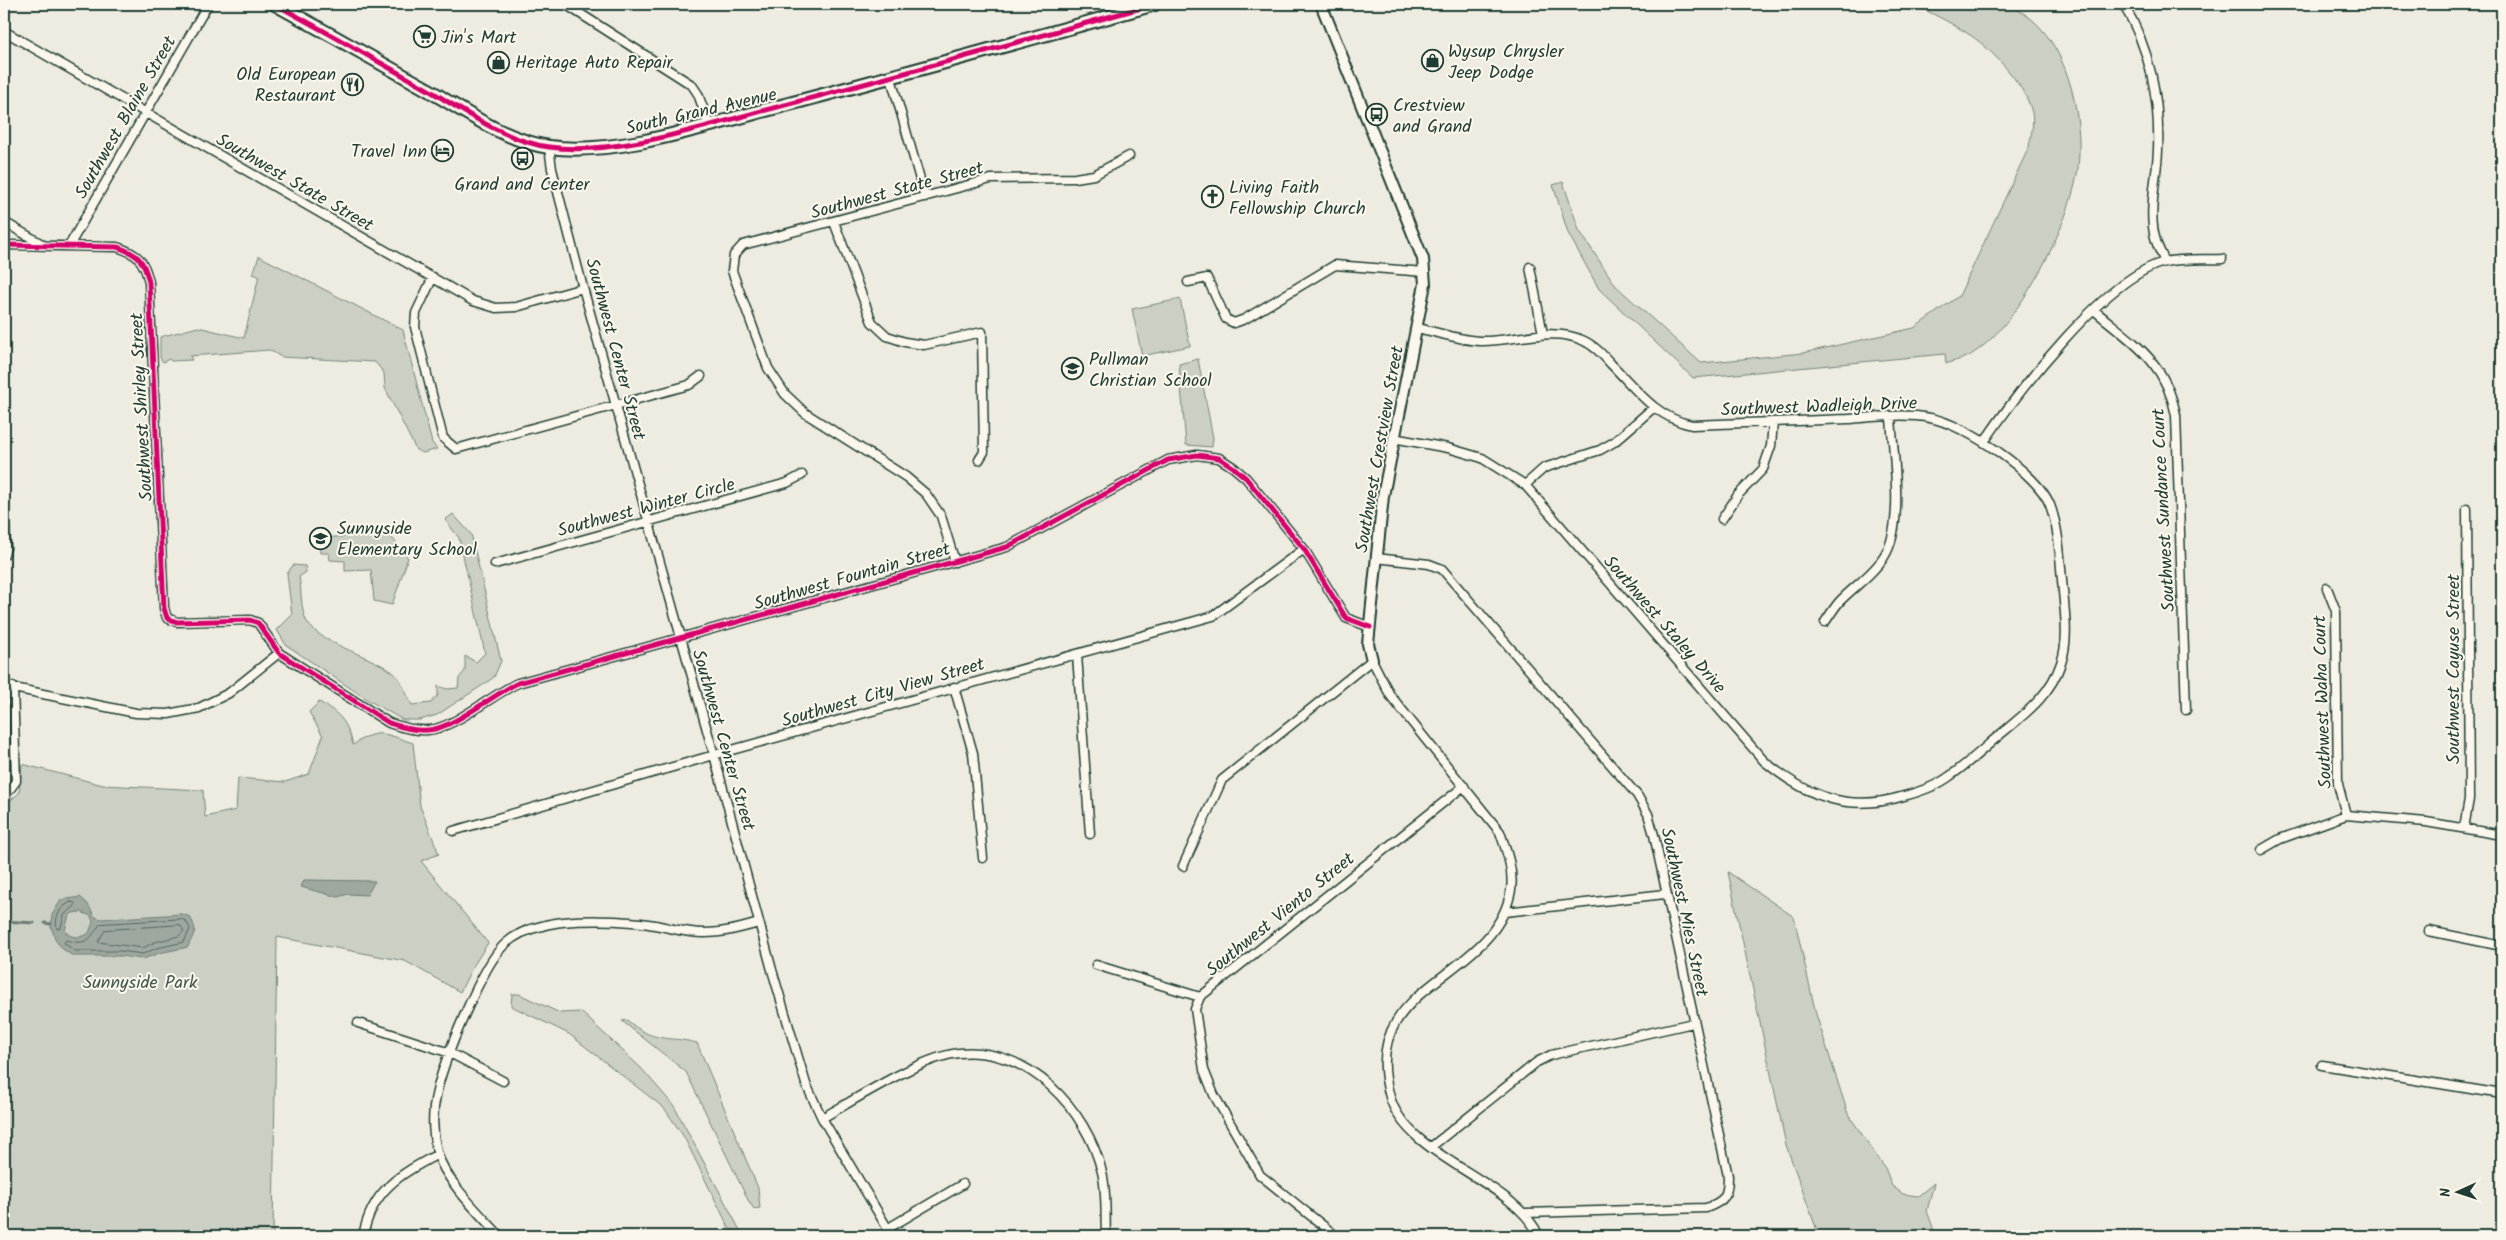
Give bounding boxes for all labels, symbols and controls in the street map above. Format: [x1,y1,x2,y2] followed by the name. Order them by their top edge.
[441,24,517,53] place label: Jin's Mart
[413,25,437,49] supermarket icon: Jin's Mart
[68,30,185,205] street label: Southwest Blaine Street
[1448,38,1565,88] place label: Wysup Chrysler Jeep Dodge
[515,49,674,78] place label: Heritage Auto Repair
[1420,49,1444,73] shop icon: Wysup Chrysler Jeep Dodge
[487,50,511,74] shop icon: Heritage Auto Repair
[236,61,337,111] place label: Old European Restaurant
[340,72,364,96] restaurant icon: Old European Restaurant
[623,81,780,144] street label: South Grand Avenue
[1393,92,1472,142] place label: Crestview and Grand
[1365,103,1389,127] bus stop icon: Crestview and Grand
[210,126,379,241] street label: Southwest State Street
[351,138,427,167] place label: Travel Inn
[431,139,455,163] hotel icon: Travel Inn
[510,147,534,171] bus stop icon: Grand and Center
[808,154,988,228] street label: Southwest State Street
[455,171,591,200] place label: Grand and Center
[1229,174,1366,224] place label: Living Faith Fellowship Church
[1201,185,1225,209] church icon: Living Faith Fellowship Church
[576,255,653,445] street label: Southwest Center Street
[123,311,162,502] street label: Southwest Shirley Street
[1348,343,1413,555] street label: Southwest Crestview Street
[1089,346,1212,396] place label: Pullman Christian School
[1061,357,1085,381] school or university icon: Pullman Christian School
[1720,390,1918,425] street label: Southwest Wadleigh Drive
[2145,406,2184,612] street label: Southwest Sundance Court
[554,471,738,546] street label: Southwest Winter Circle
[337,515,478,565] place label: Sunnyside Elementary School
[309,526,333,550] school or university icon: Sunnyside Elementary School
[751,535,955,619] street label: Southwest Fountain Street
[1595,549,1732,701] street label: Southwest Staley Drive
[2440,573,2469,764] street label: Southwest Cayuse Street
[2306,614,2341,789] street label: Southwest Waha Court
[683,646,763,835] street label: Southwest Center Street
[779,650,989,736] street label: Southwest City View Street
[1651,825,1716,1001] street label: Southwest Mies Street
[1200,845,1363,985] street label: Southwest Viento Street
[83,969,198,998] park label: Sunnyside Park
[2434,1168,2484,1218] north arrow
[2435,1187,2457,1198] text: N

